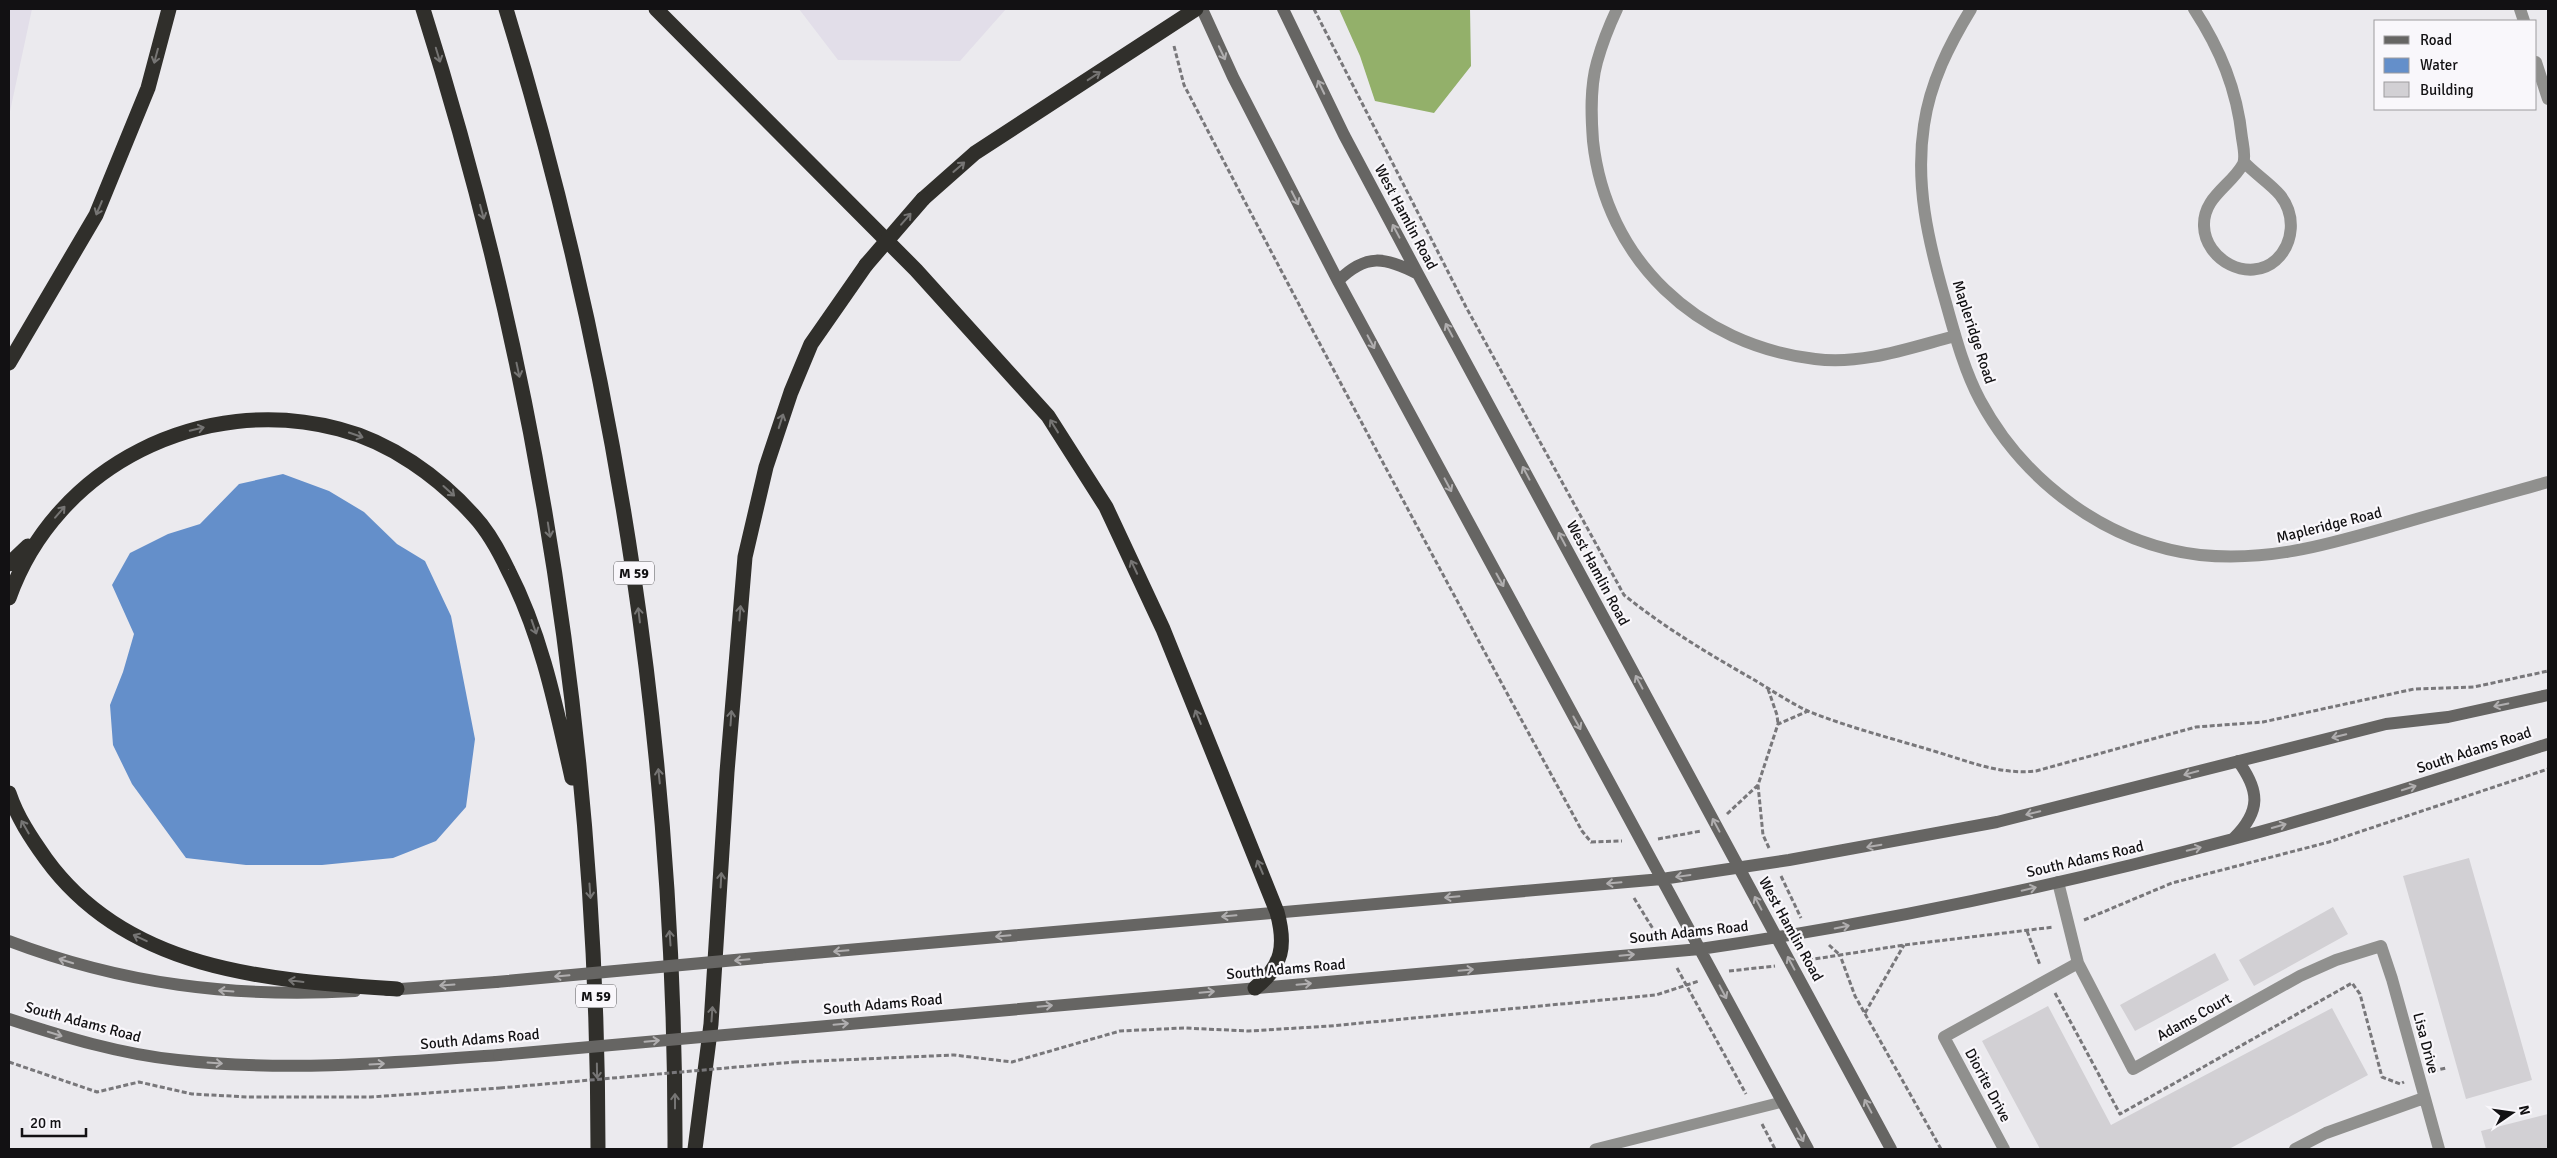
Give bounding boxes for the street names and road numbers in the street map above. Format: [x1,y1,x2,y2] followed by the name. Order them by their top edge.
[1371,161,1441,273] street label: West Hamlin Road
[1949,278,1999,386] street label: Mapleridge Road
[2274,503,2384,547] street label: Mapleridge Road
[1563,517,1633,629] street label: West Hamlin Road
[614,562,654,584] road number: M 59
[2414,723,2534,777] street label: South Adams Road
[2025,837,2145,881] street label: South Adams Road
[1755,874,1827,984] street label: West Hamlin Road
[1629,917,1749,947] street label: South Adams Road
[1226,955,1346,983] street label: South Adams Road
[576,984,616,1008] road number: M 59
[2154,989,2234,1045] street label: Adams Court
[823,990,943,1018] street label: South Adams Road
[23,998,143,1046] street label: South Adams Road
[2409,1010,2443,1076] street label: Lisa Drive
[420,1025,540,1053] street label: South Adams Road
[1961,1045,2015,1125] street label: Diorite Drive

